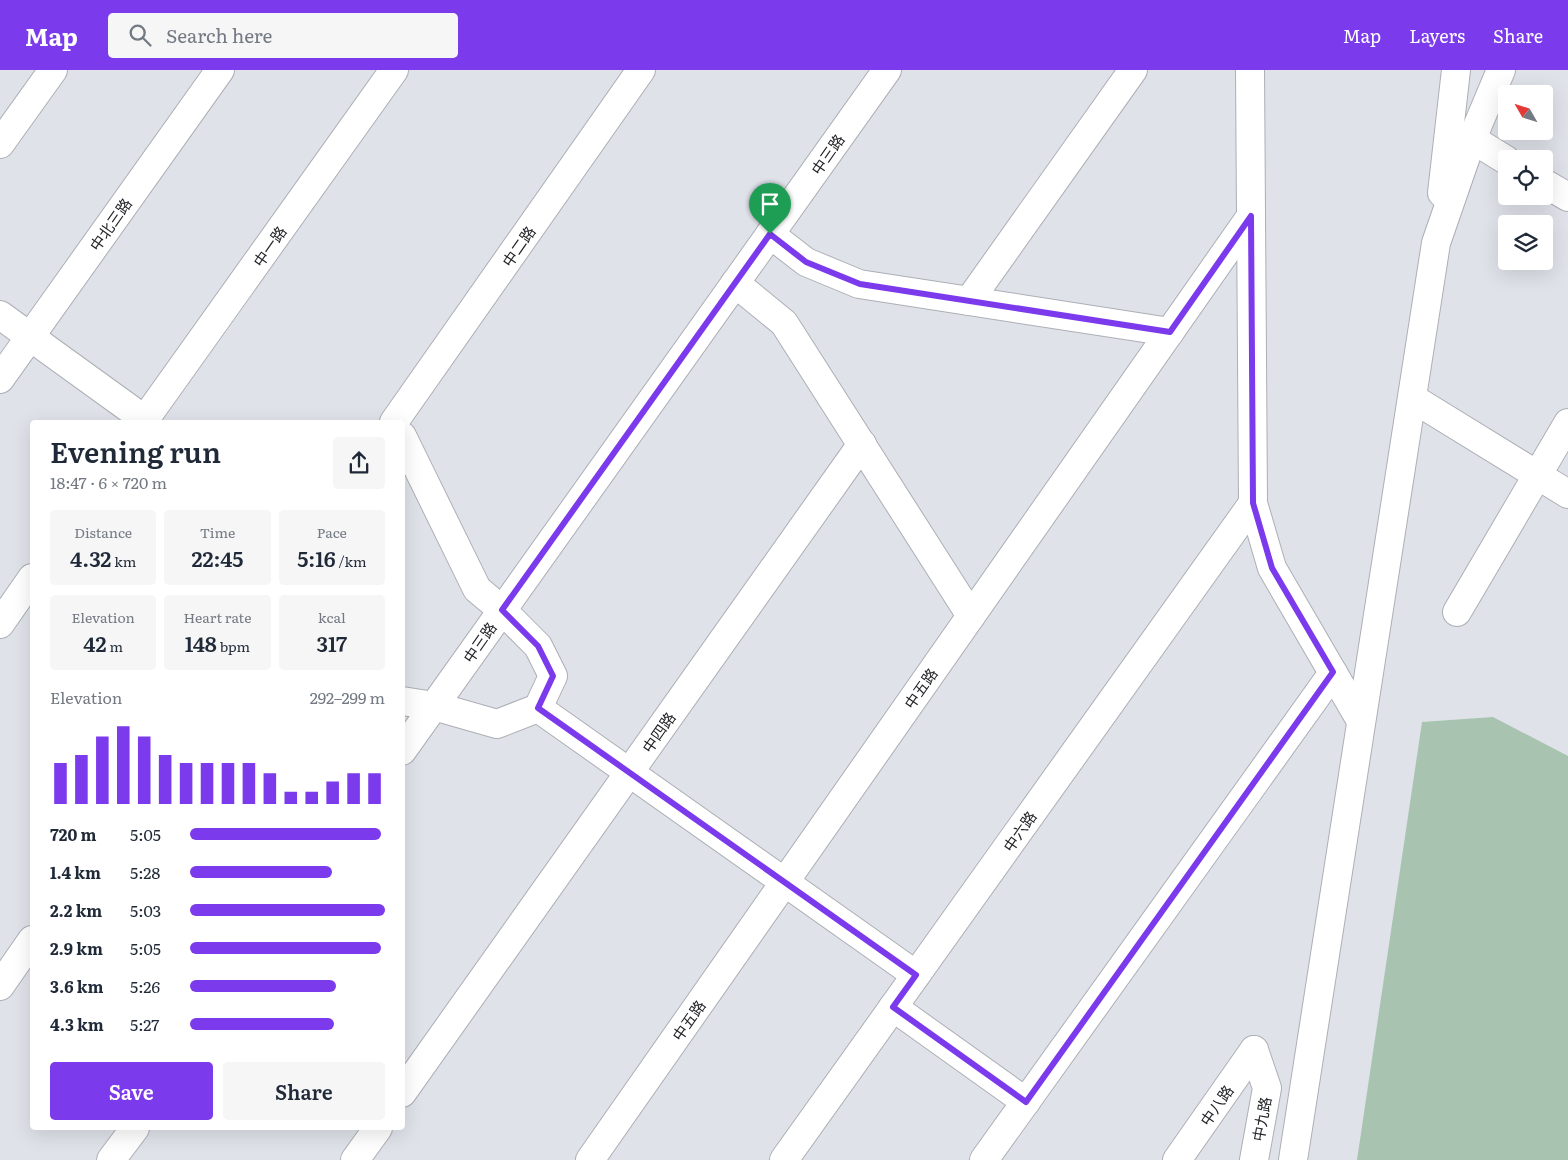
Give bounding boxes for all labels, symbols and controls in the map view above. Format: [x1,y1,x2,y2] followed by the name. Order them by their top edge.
[108,13,458,58] search box
[25,18,78,53] text: Map
[126,21,154,49] icon: search
[166,21,272,49] text: Search here
[1343,22,1381,49] text: Map
[1409,22,1465,49] text: Layers
[1493,22,1543,49] text: Share
[1498,85,1552,140] north arrow
[1498,85,1553,270] map controls
[805,129,849,179] street label: 中三路
[1498,150,1553,205] button: locate
[749,183,791,234] pin
[756,190,784,218] icon: arrive
[83,193,137,255] street label: 中北三路
[1498,215,1553,270] button: layers
[247,221,291,271] street label: 中一路
[496,221,540,271] street label: 中二路
[50,430,221,472] text: Evening run
[333,437,385,489] button: share
[50,470,167,494] text: 18:47 · 6 × 720 m
[74,522,132,542] text: Distance
[200,522,235,542] text: Time
[317,522,347,542] text: Pace
[70,542,111,573] text: 4.32
[192,542,243,573] text: 22:45
[297,542,336,573] text: 5:16
[111,551,136,571] text: km
[336,551,367,571] text: /km
[72,607,135,627] text: Elevation
[184,607,251,627] text: Heart rate
[318,607,346,627] text: kcal
[457,617,501,667] street label: 中三路
[83,627,107,658] text: 42
[185,627,217,658] text: 148
[316,627,347,658] text: 317
[107,636,123,656] text: m
[217,636,250,656] text: bpm
[898,663,942,713] street label: 中五路
[50,685,122,709] text: Elevation
[310,685,385,709] text: 292–299 m
[636,707,680,757] street label: 中四路
[997,806,1041,856] street label: 中六路
[50,822,96,846] text: 720 m
[130,822,161,846] text: 5:05
[50,860,101,884] text: 1.4 km
[130,860,160,884] text: 5:28
[50,898,102,922] text: 2.2 km
[130,898,161,922] text: 5:03
[50,936,103,960] text: 2.9 km
[130,936,161,960] text: 5:05
[50,974,103,998] text: 3.6 km
[130,974,160,998] text: 5:26
[666,995,710,1045] street label: 中五路
[50,1012,104,1036] text: 4.3 km
[130,1012,159,1036] text: 5:27
[50,1062,213,1120] button: Save
[223,1062,385,1120] button: Share
[1194,1080,1238,1130] street label: 中八路
[1246,1095,1276,1143] street label: 中九路

